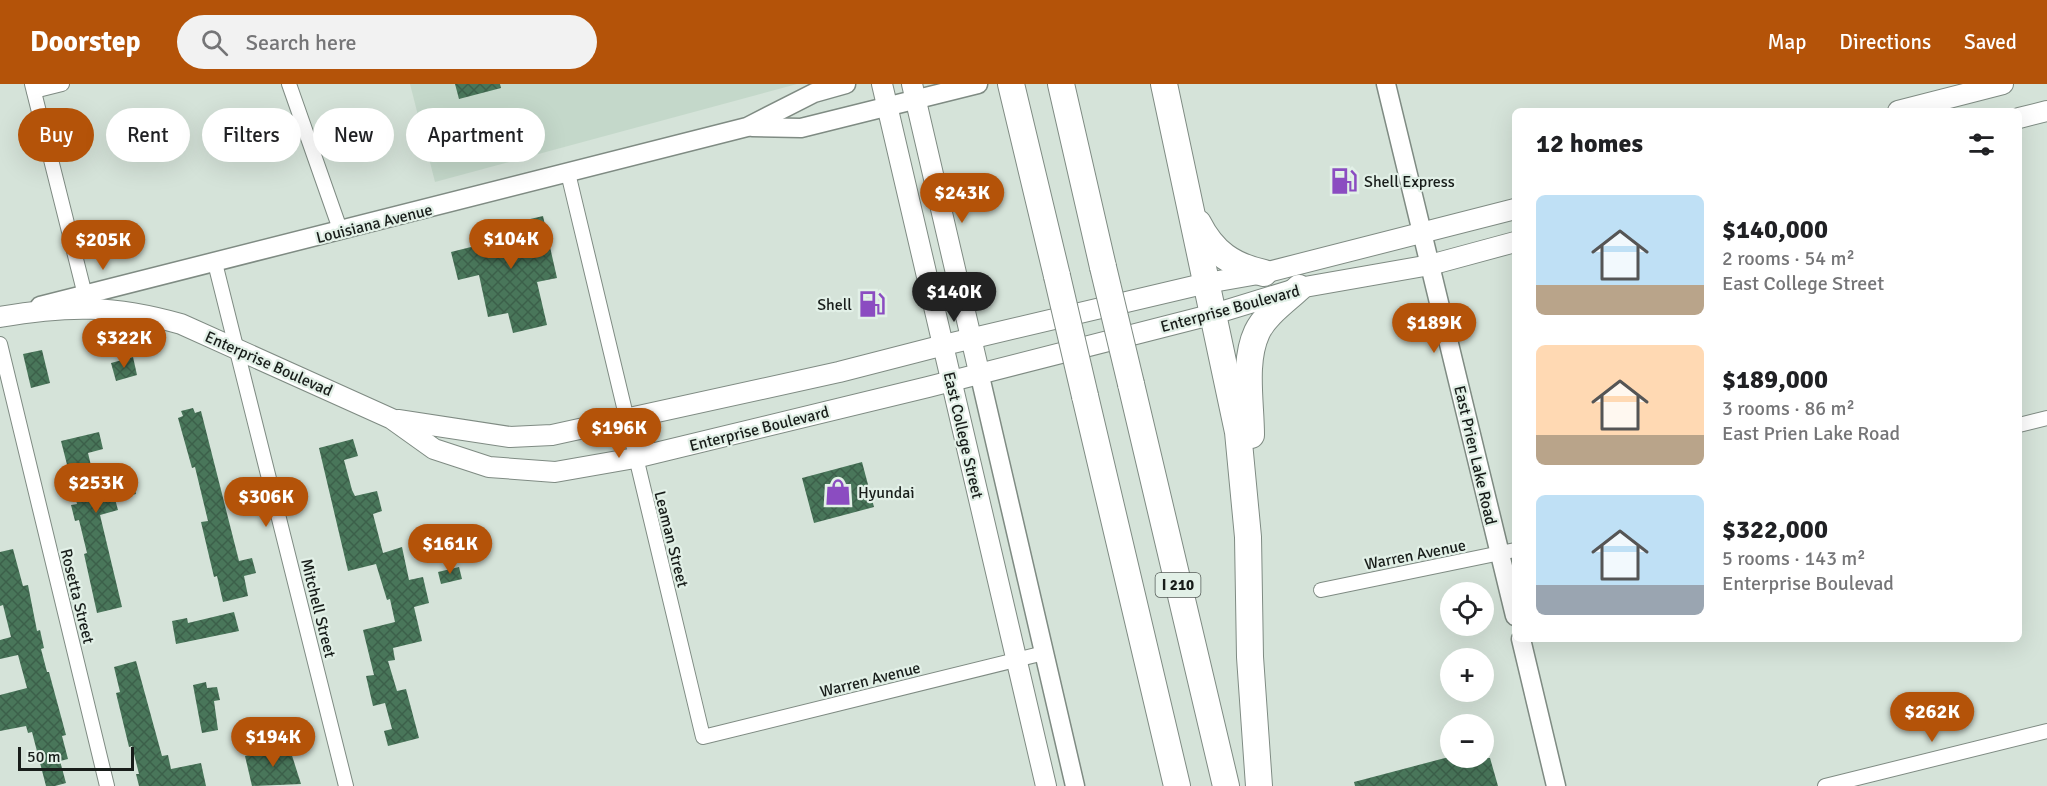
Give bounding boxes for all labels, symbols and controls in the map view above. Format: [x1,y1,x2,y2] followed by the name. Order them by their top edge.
[177,15,597,69] search box
[30,25,141,59] text: Doorstep
[198,26,231,59] icon: search
[246,29,357,56] text: Search here
[1768,29,1806,55] text: Map
[1839,29,1931,55] text: Directions
[1964,29,2017,55] text: Saved
[18,108,94,162] chip: Buy
[106,108,190,162] chip: Rent
[202,108,301,162] chip: Filters
[313,108,394,162] chip: New
[406,108,545,162] chip: Apartment
[1536,128,1643,160] text: 12 homes
[1965,128,1998,161] icon: filters
[1329,166,1359,196] fuel station icon: Shell Express
[1364,172,1455,192] place label: Shell Express
[920,173,1004,224] pin: $243K
[934,180,990,205] text: $243K
[314,200,434,248] street label: Louisiana Avenue
[1722,214,1828,246] text: $140,000
[469,219,553,270] pin: $104K
[1584,219,1656,291] icon: home
[61,220,145,271] pin: $205K
[483,226,539,251] text: $104K
[75,227,131,252] text: $205K
[1722,246,1855,271] text: 2 rooms · 54 m²
[1722,271,1884,296] text: East College Street
[912,272,996,323] pin: $140K
[926,279,982,304] text: $140K
[1158,281,1302,337] street label: Enterprise Boulevard
[857,289,887,319] fuel station icon: Shell
[817,295,852,315] place label: Shell
[1392,303,1476,354] pin: $189K
[1406,310,1462,335] text: $189K
[82,318,166,369] pin: $322K
[96,325,152,350] text: $322K
[202,327,335,401] street label: Enterprise Boulevad
[1722,364,1828,396] text: $189,000
[1584,369,1656,441] icon: home
[939,370,987,501] street label: East College Street
[1449,384,1501,527] street label: East Prien Lake Road
[1722,396,1855,421] text: 3 rooms · 86 m²
[687,402,831,456] street label: Enterprise Boulevard
[577,408,661,459] pin: $196K
[591,415,647,440] text: $196K
[1722,421,1900,446] text: East Prien Lake Road
[54,463,138,514] pin: $253K
[68,470,124,495] text: $253K
[224,477,308,528] pin: $306K
[823,477,853,507] shop icon: Hyundai
[858,483,915,503] place label: Hyundai
[238,484,294,509] text: $306K
[649,489,693,590] street label: Leaman Street
[1722,514,1828,546] text: $322,000
[1584,519,1656,591] icon: home
[408,524,492,575] pin: $161K
[422,531,478,556] text: $161K
[1363,535,1468,575] street label: Warren Avenue
[1722,546,1866,571] text: 5 rooms · 143 m²
[56,547,99,646] street label: Rosetta Street
[296,557,340,660] street label: Mitchell Street
[1722,571,1894,596] text: Enterprise Boulevad
[1156,573,1200,597] road number: I 210
[1440,582,1494,768] map controls
[1440,582,1494,636] button: locate
[1440,648,1494,702] button: +
[818,658,923,702] street label: Warren Avenue
[1890,692,1974,743] pin: $262K
[1904,699,1960,724] text: $262K
[1440,714,1494,768] button: −
[231,717,315,768] pin: $194K
[245,724,301,749] text: $194K
[18,744,134,772] scale bar
[27,747,61,767] text: 50 m

